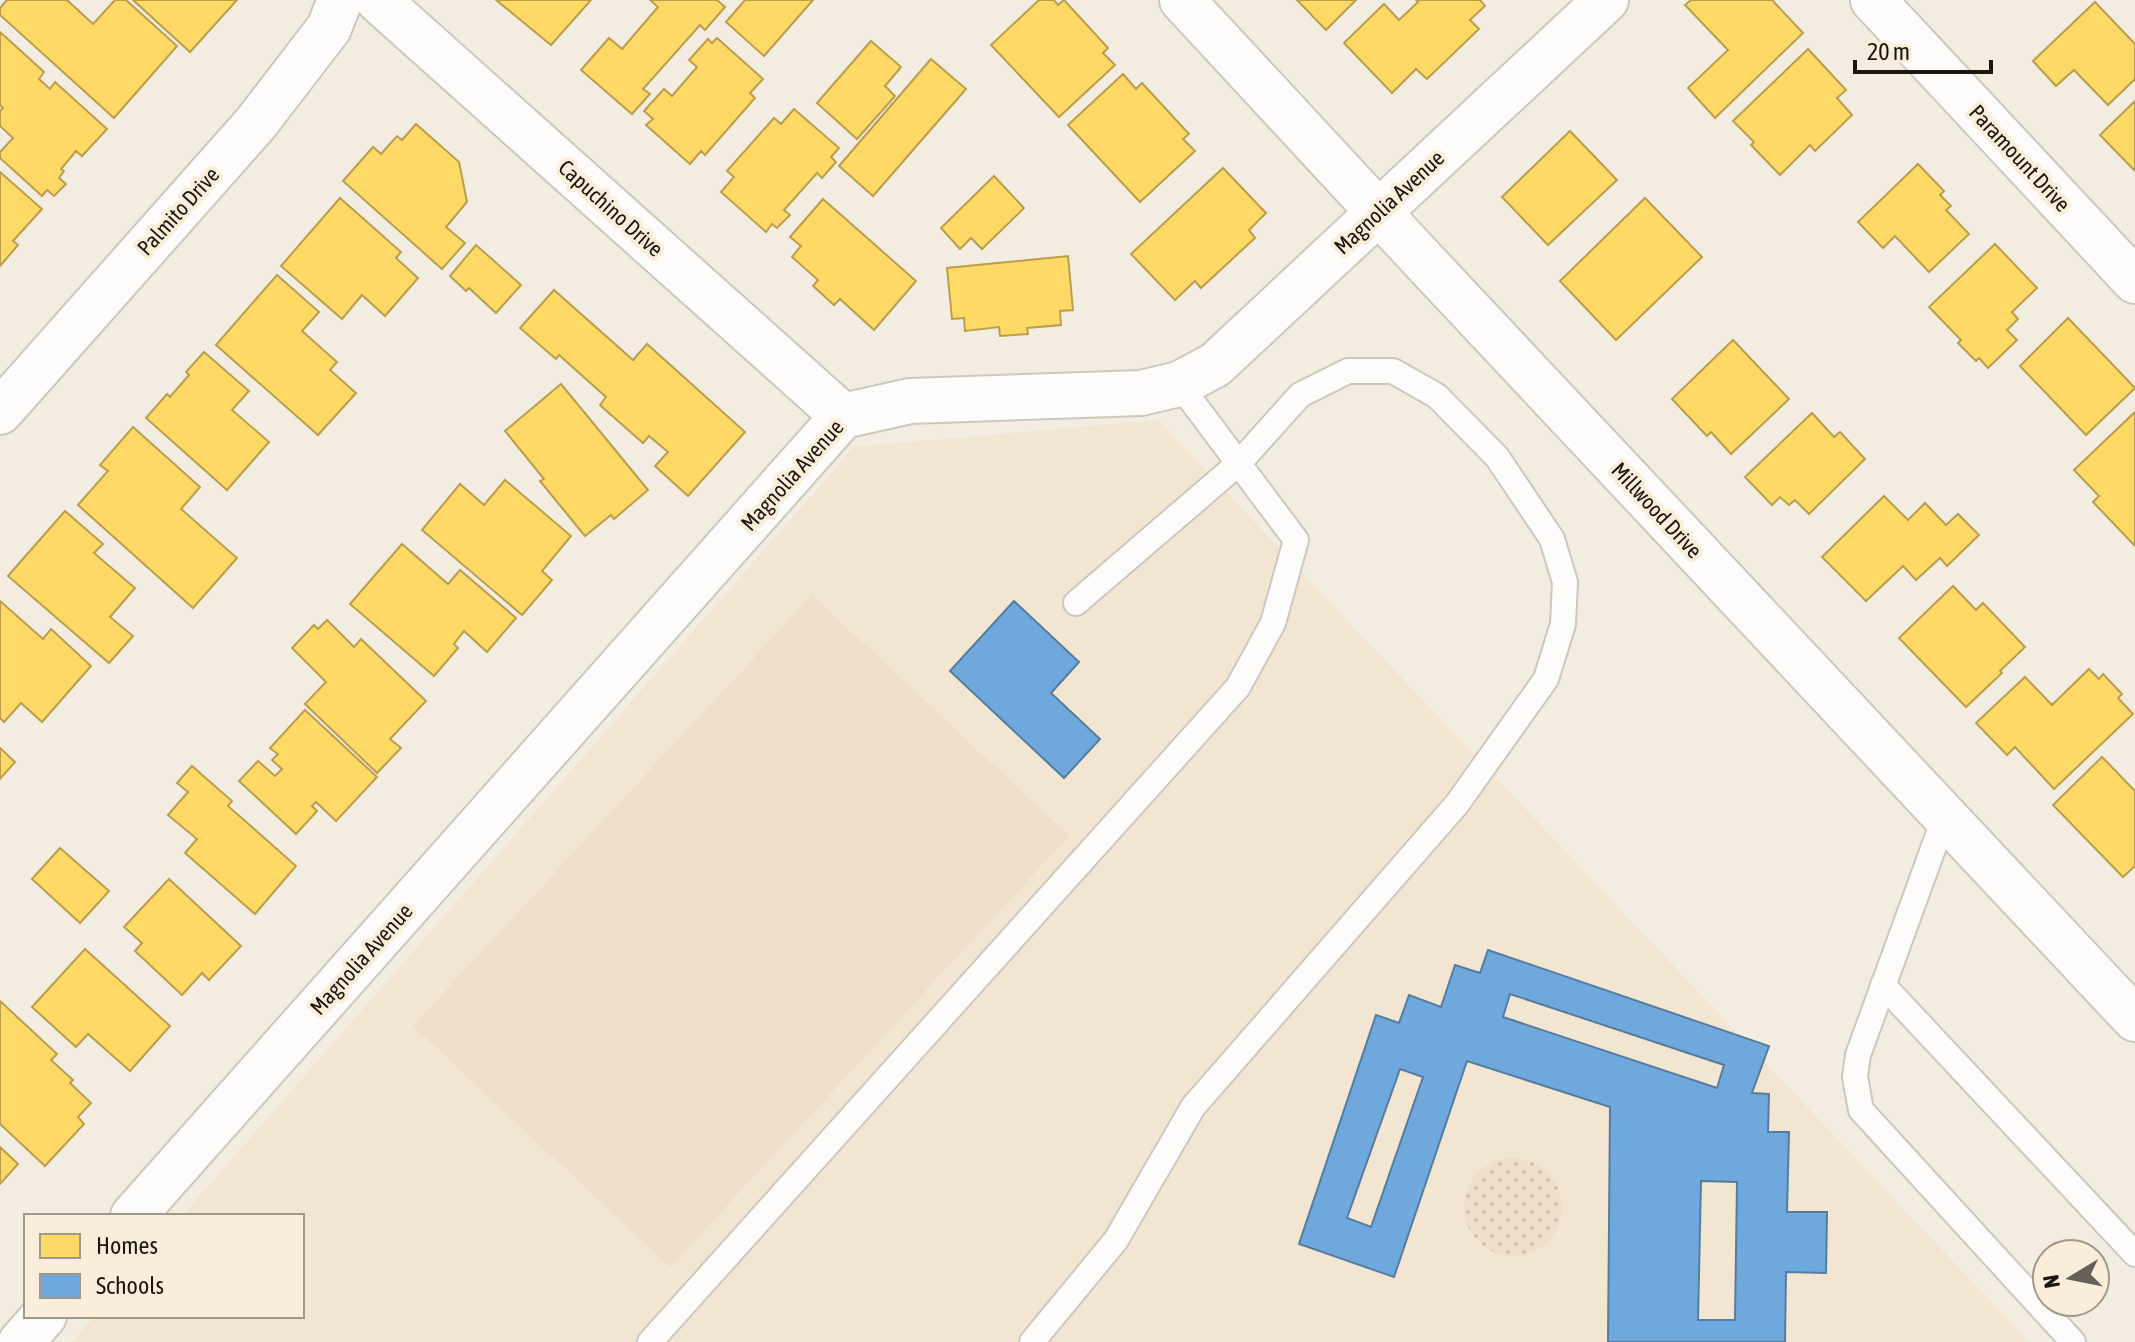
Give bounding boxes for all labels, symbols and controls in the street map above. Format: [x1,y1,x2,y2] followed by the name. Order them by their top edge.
[1855,24,1991,74] scale bar
[1867,38,1910,65] text: 20 m
[1964,99,2076,217] street label: Paramount Drive
[1329,145,1449,259] street label: Magnolia Avenue
[553,154,669,262] street label: Capuchino Drive
[132,162,224,260] street label: Palmito Drive
[735,414,849,536] street label: Magnolia Avenue
[1606,457,1708,563] street label: Millwood Drive
[304,898,418,1020] street label: Magnolia Avenue
[24,1214,304,1318] legend
[96,1232,158,1259] text: Homes
[2031,1238,2111,1318] north arrow
[96,1272,164,1299] text: Schools
[2037,1273,2065,1290] text: N

